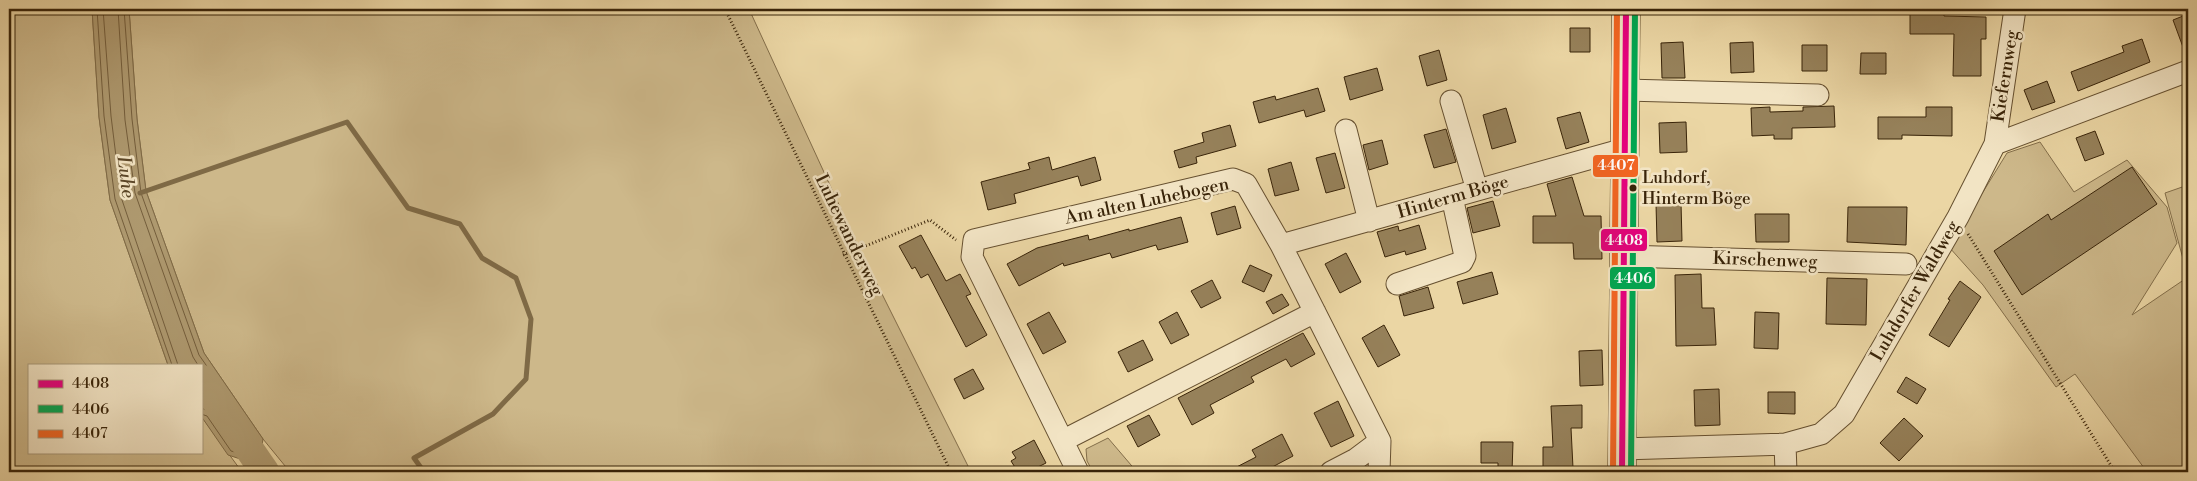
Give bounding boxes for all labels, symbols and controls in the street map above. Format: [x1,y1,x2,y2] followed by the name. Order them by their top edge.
[1986,28,2024,124] street label: Kiefernweg
[111,154,140,199] water label: Luhe
[1592,154,1639,178] line badge: 4407
[1597,157,1635,175] text: 4407
[1642,167,1751,210] place label: Luhdorf, Hinterm Böge
[810,170,889,300] street label: Luhewanderweg
[1395,170,1511,224] street label: Hinterm Böge
[1062,172,1231,230] street label: Am alten Luhebogen
[1628,183,1638,193] marker: Luhdorf, Hinterm Böge
[1865,216,1965,366] street label: Luhdorfer Waldweg
[1600,228,1648,252] line badge: 4408
[1605,232,1643,250] text: 4408
[1712,247,1818,273] street label: Kirschenweg
[1609,266,1656,290] line badge: 4406
[1614,270,1652,288] text: 4406
[28,364,202,454] legend
[72,374,109,393] text: 4408
[72,400,109,419] text: 4406
[72,424,108,443] text: 4407

